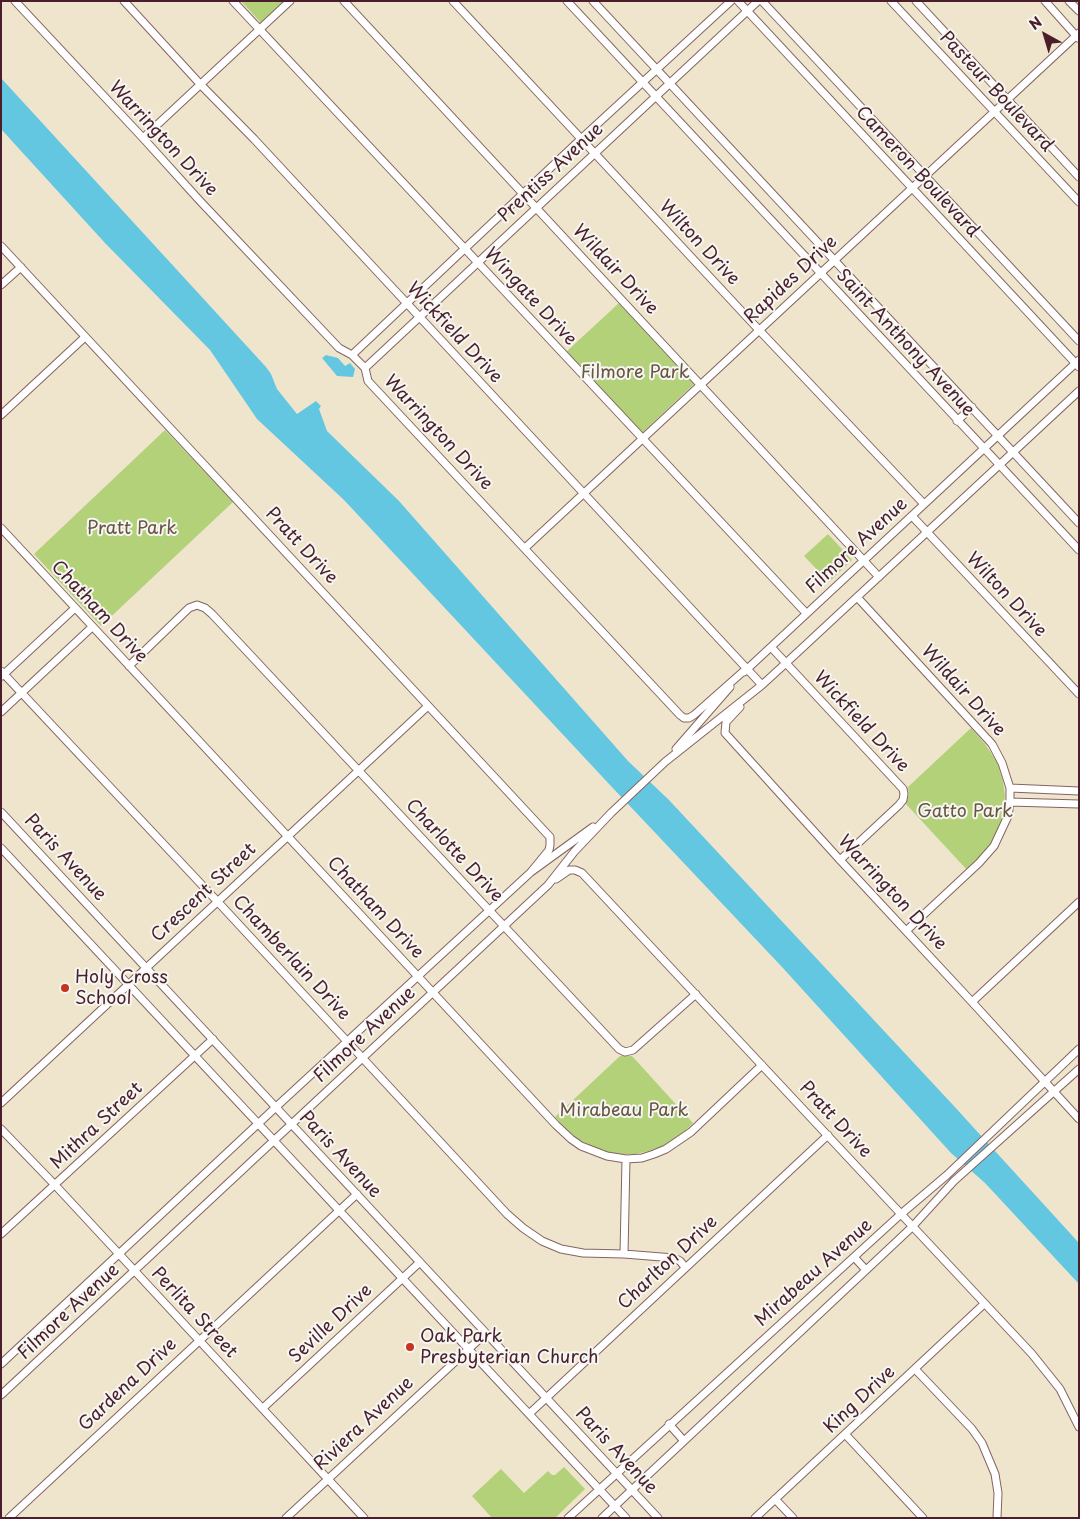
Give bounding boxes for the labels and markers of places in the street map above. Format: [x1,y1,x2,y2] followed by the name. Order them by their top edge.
[75,967,168,1010] place label: Holy Cross School
[59,982,71,994] marker: Holy Cross School
[420,1326,598,1368] place label: Oak Park Presbyterian Church
[404,1341,416,1353] marker: Oak Park Presbyterian Church

